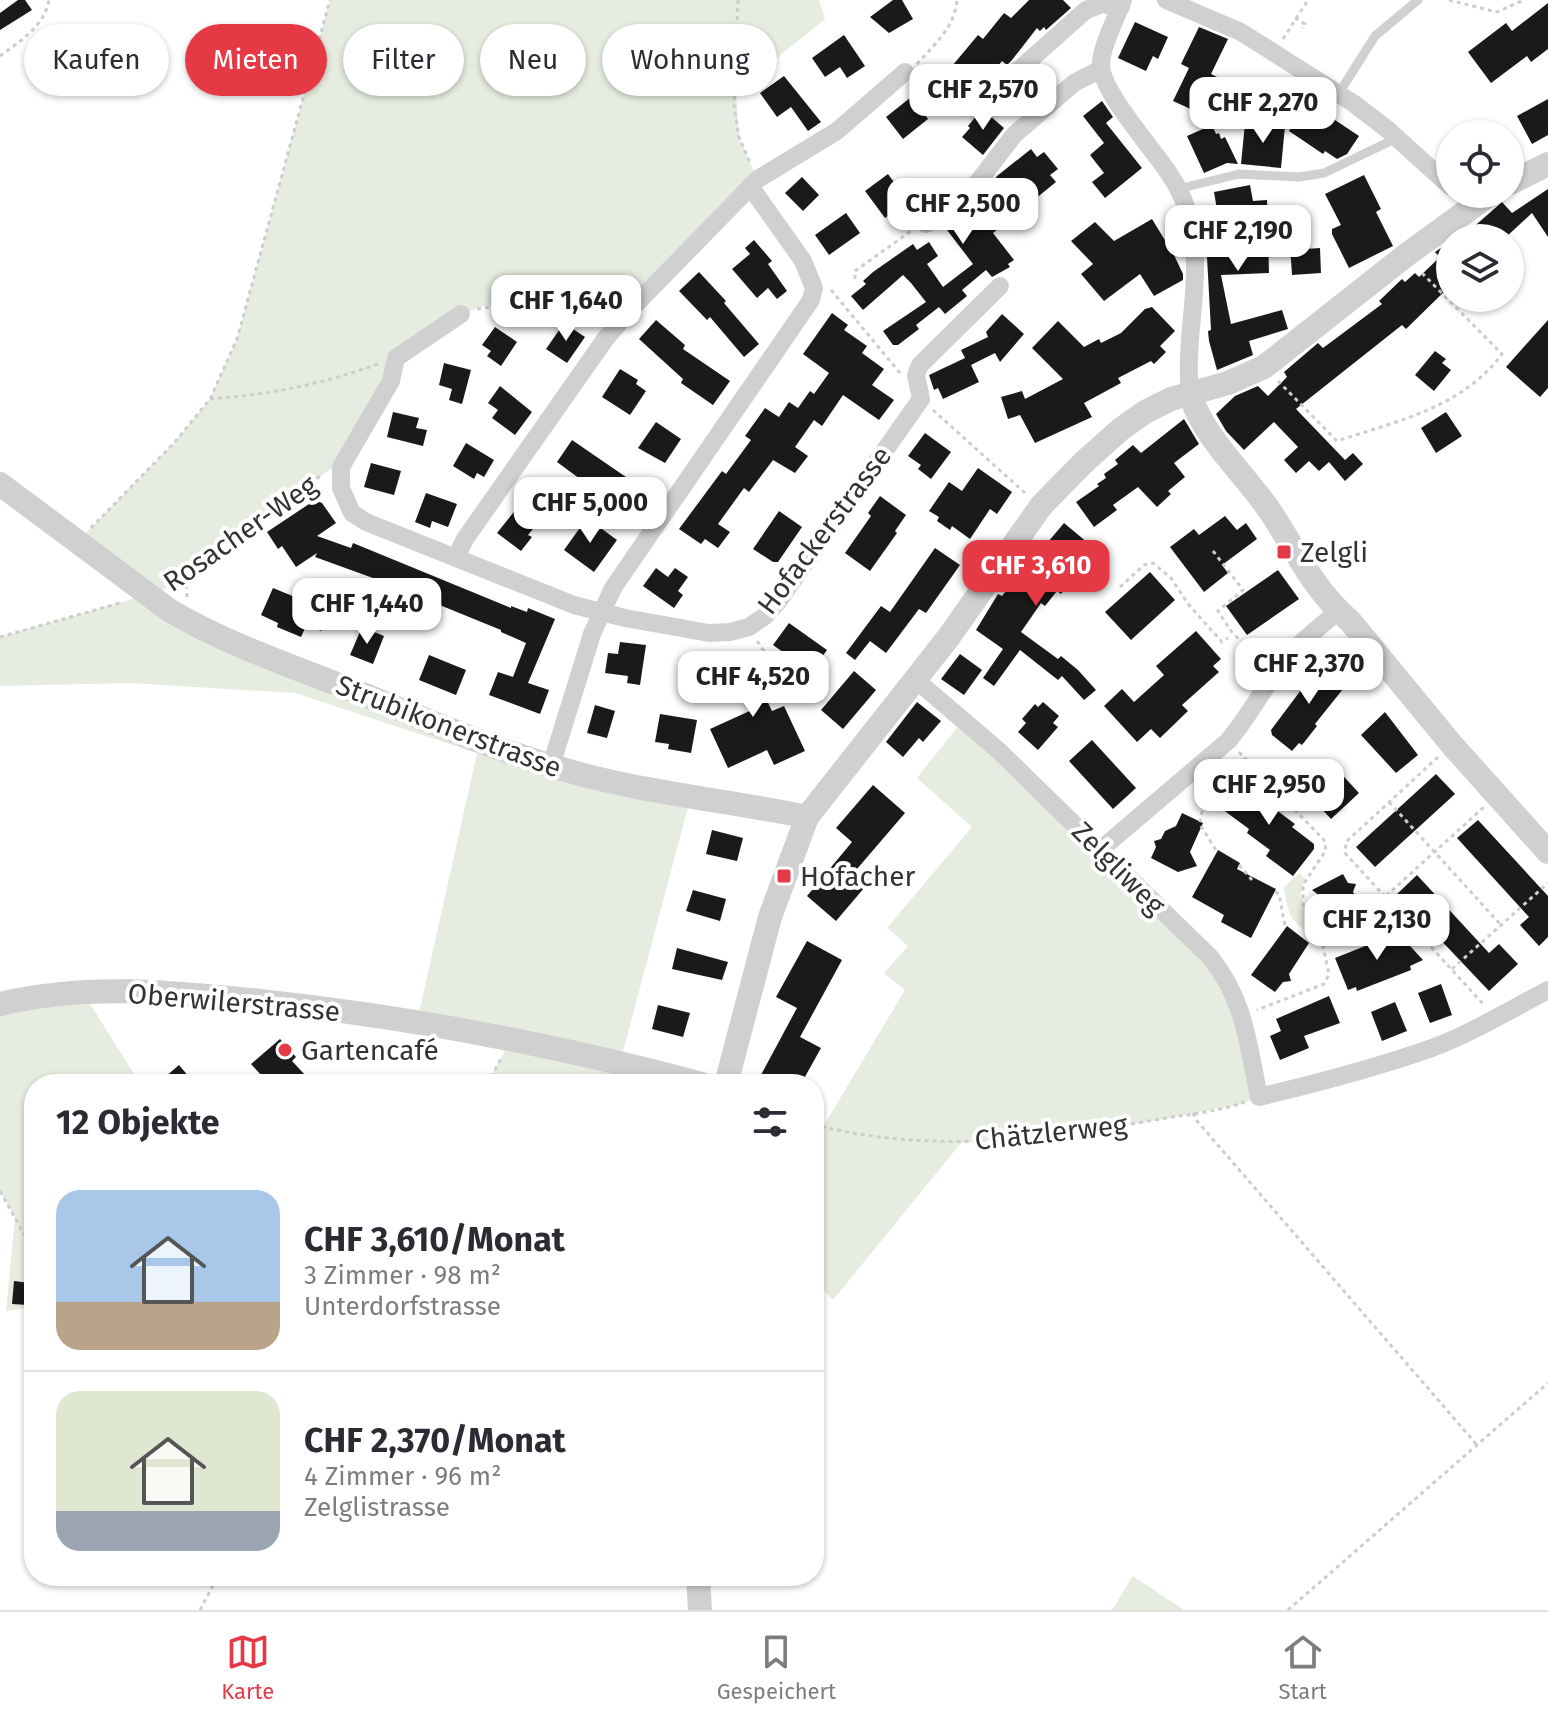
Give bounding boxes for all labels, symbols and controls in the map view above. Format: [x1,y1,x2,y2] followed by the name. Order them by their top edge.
[24,24,169,96] chip: Kaufen
[185,24,327,96] chip: Mieten
[343,24,464,96] chip: Filter
[480,24,586,96] chip: Neu
[602,24,777,96] chip: Wohnung
[891,64,1075,132] pin: CHF 2,570
[927,74,1039,105] text: CHF 2,570
[1171,77,1355,145] pin: CHF 2,270
[1207,87,1319,118] text: CHF 2,270
[1436,120,1524,312] map controls
[1436,120,1524,208] button: locate
[871,178,1055,246] pin: CHF 2,500
[905,188,1021,219] text: CHF 2,500
[1146,205,1330,273] pin: CHF 2,190
[1183,215,1293,246] text: CHF 2,190
[1436,224,1524,312] button: layers
[474,275,658,343] pin: CHF 1,640
[509,285,623,316] text: CHF 1,640
[751,440,898,621] street label: Hofackerstrasse
[157,468,324,598] street label: Rosacher-Weg
[498,477,682,545] pin: CHF 5,000
[532,487,648,518] text: CHF 5,000
[1300,536,1368,569] place label: Zelgli
[944,540,1128,608] pin: CHF 3,610
[1275,543,1293,561] marker: Zelgli
[980,550,1092,581] text: CHF 3,610
[275,578,459,646] pin: CHF 1,440
[310,588,424,619] text: CHF 1,440
[1217,638,1401,706] pin: CHF 2,370
[1253,648,1365,679] text: CHF 2,370
[661,651,845,719] pin: CHF 4,520
[696,661,810,692] text: CHF 4,520
[332,668,566,785] street label: Strubikonerstrasse
[1177,759,1361,827] pin: CHF 2,950
[1212,769,1326,800] text: CHF 2,950
[1065,815,1172,922] street label: Zelgliweg
[800,860,915,893] place label: Hofacher
[775,867,793,885] marker: Hofacher
[1285,894,1469,962] pin: CHF 2,130
[1323,904,1431,935] text: CHF 2,130
[126,977,341,1028] street label: Oberwilerstrasse
[301,1034,439,1067] place label: Gartencafé
[276,1041,294,1059] marker: Gartencafé
[748,1100,792,1144] icon: filters
[56,1102,220,1143] text: 12 Objekte
[973,1108,1129,1157] street label: Chätzlerweg
[304,1219,565,1260] text: CHF 3,610/Monat
[120,1222,216,1318] icon: home
[304,1260,501,1291] text: 3 Zimmer · 98 m²
[304,1291,501,1322] text: Unterdorfstrasse
[304,1420,566,1461] text: CHF 2,370/Monat
[120,1423,216,1519] icon: home
[304,1461,501,1492] text: 4 Zimmer · 96 m²
[304,1492,450,1523] text: Zelglistrasse
[221,1630,274,1705] tab: Karte
[717,1630,836,1705] tab: Gespeichert
[1279,1630,1327,1705] tab: Start

